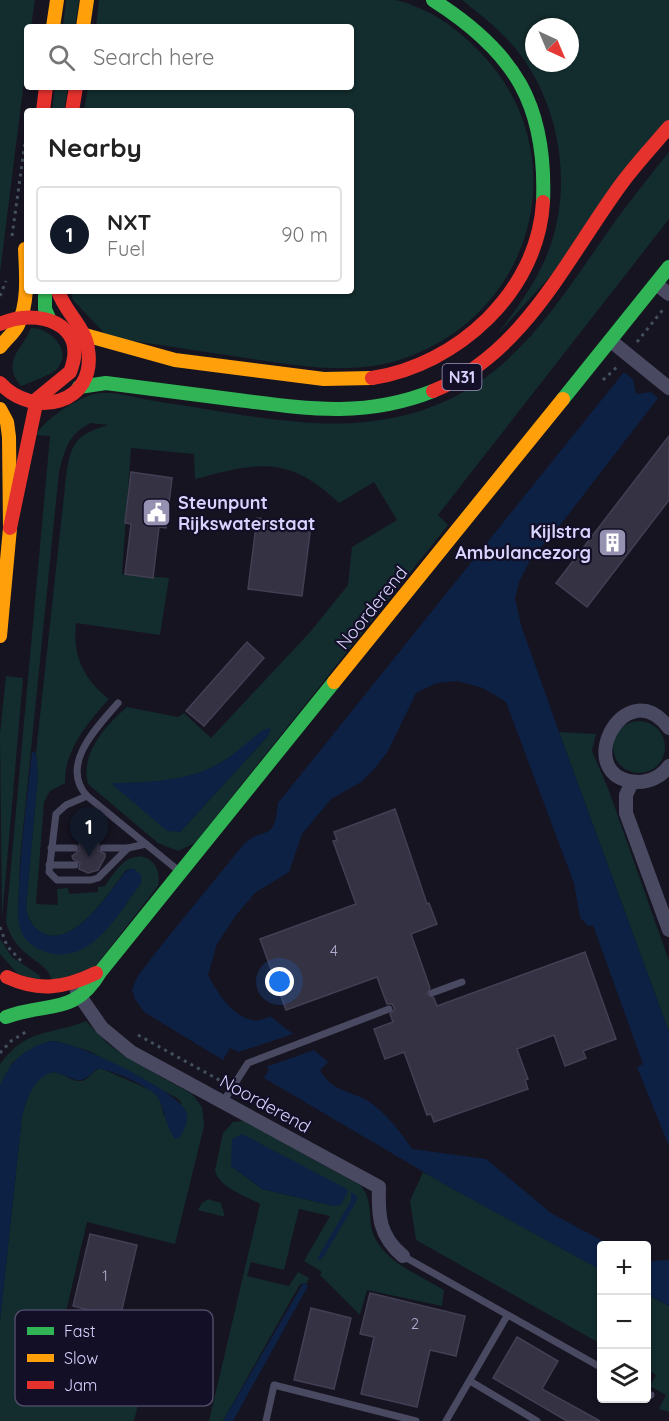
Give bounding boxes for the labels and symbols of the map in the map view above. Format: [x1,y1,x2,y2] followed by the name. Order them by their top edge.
[525,18,579,72] north arrow
[442,364,482,390] road number: N31
[178,491,315,535] place label: Steunpunt Rijkswaterstaat
[141,497,173,529] public building icon: Steunpunt Rijkswaterstaat
[455,520,591,564] place label: Kijlstra Ambulancezorg
[596,526,628,558] building icon: Kijlstra Ambulancezorg
[331,561,412,654] street label: Noorderend
[70,808,109,857] pin: 1
[330,941,338,960] house number: 4
[265,967,294,996] your location
[216,1069,315,1138] street label: Noorderend
[102,1266,108,1285] house number: 1
[15,1310,213,1406] legend
[411,1314,419,1333] house number: 2
[64,1321,95,1341] text: Fast
[64,1348,98,1368] text: Slow
[64,1375,97,1395] text: Jam

